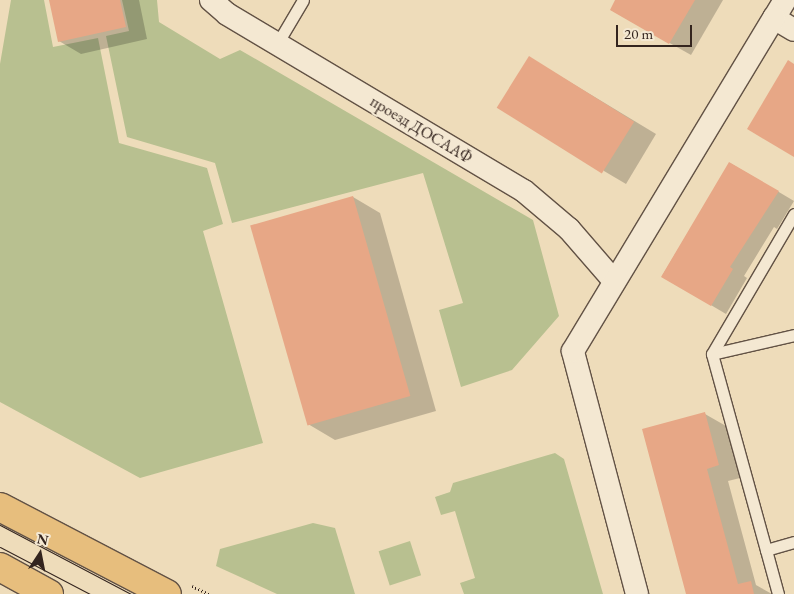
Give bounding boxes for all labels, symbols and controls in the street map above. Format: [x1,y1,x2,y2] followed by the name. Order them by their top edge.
[619,15,695,47] scale bar
[624,24,653,43] text: 20 m
[367,92,475,168] street label: проезд ДОСААФ
[15,529,65,579] north arrow
[36,529,50,549] text: N

